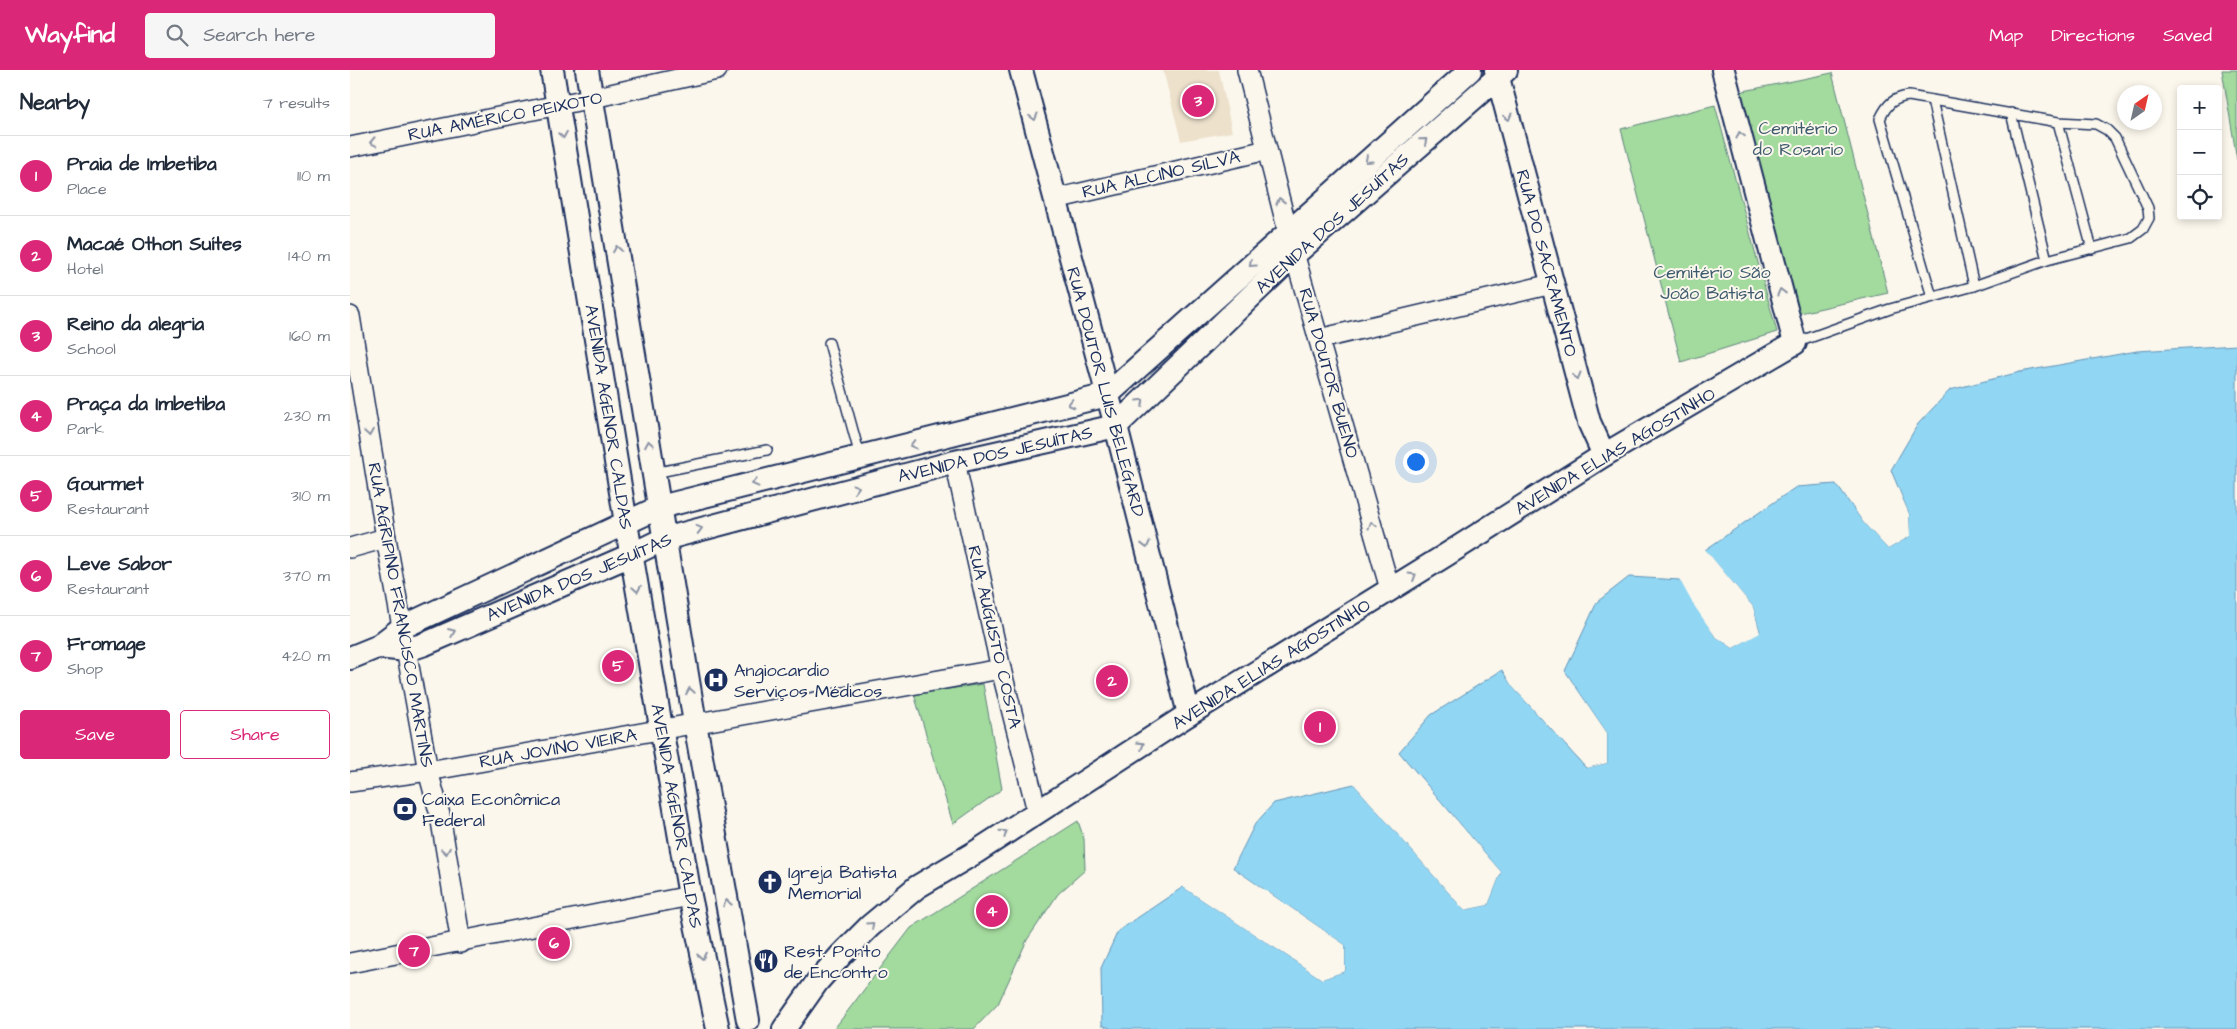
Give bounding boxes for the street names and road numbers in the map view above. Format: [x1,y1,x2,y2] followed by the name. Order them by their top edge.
[406,85,604,148] street label: RUA AMÉRICO PEIXOTO
[1080,144,1243,205] street label: RUA ALCINO SILVA
[1250,147,1415,299] street label: AVENIDA DOS JESUÍTAS
[1509,167,1584,360] street label: RUA DO SACRAMENTO
[1060,264,1151,520] street label: RUA DOUTOR LUIS BELEGARD
[1292,285,1365,461] street label: RUA DOUTOR BUENO
[578,303,639,531] street label: AVENIDA AGENOR CALDAS
[1510,382,1720,521] street label: AVENIDA ELIAS AGOSTINHO
[895,420,1095,489] street label: AVENIDA DOS JESUÍTAS
[361,461,440,770] street label: RUA AGRIPINO FRANCISCO MARTINS
[483,527,676,628] street label: AVENIDA DOS JESUÍTAS
[961,543,1028,732] street label: RUA AUGUSTO COSTA
[1167,593,1375,736] street label: AVENIDA ELIAS AGOSTINHO
[644,702,709,930] street label: AVENIDA AGENOR CALDAS
[477,722,639,775] street label: RUA JOVINO VIEIRA

